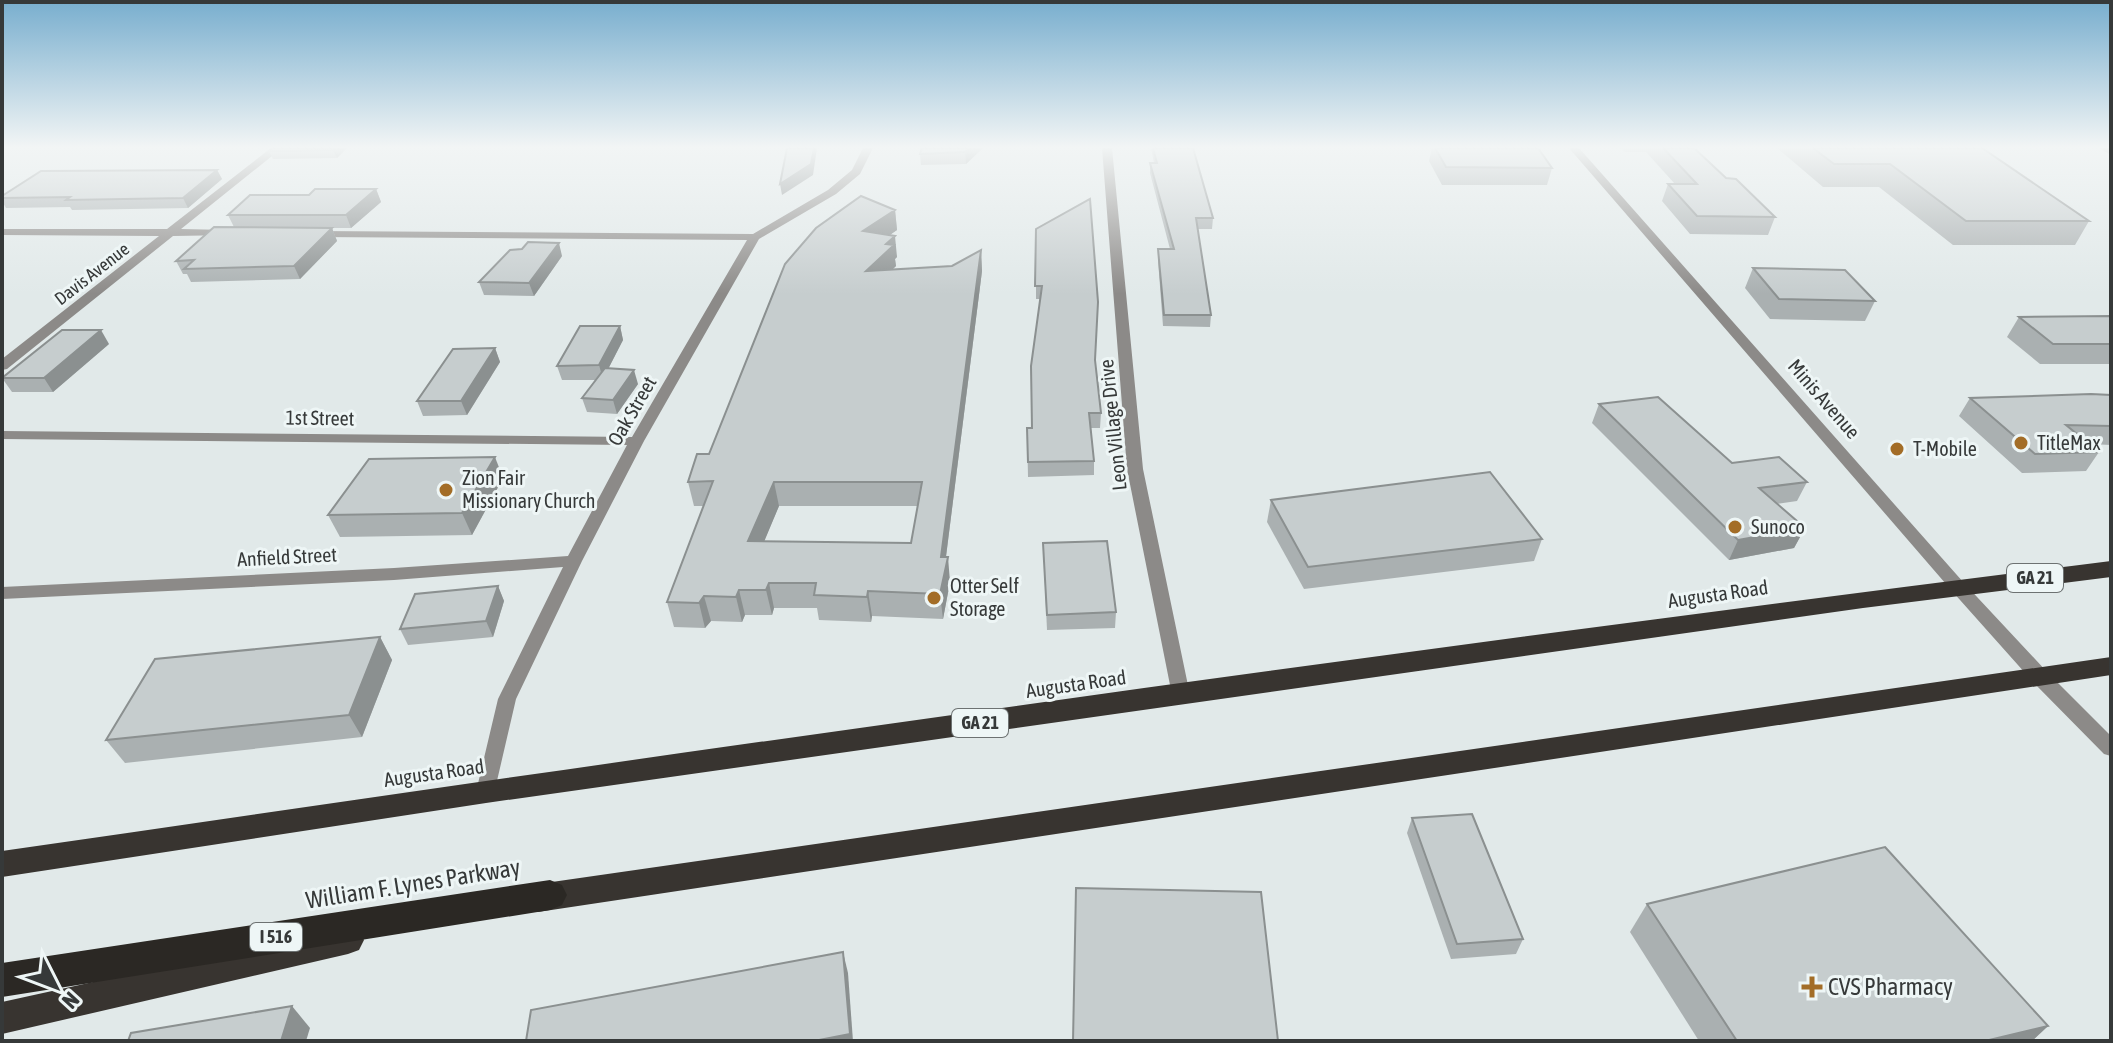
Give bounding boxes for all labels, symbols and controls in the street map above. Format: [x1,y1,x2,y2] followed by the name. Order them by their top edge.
[50,238,133,309] street label: Davis Avenue
[1784,354,1865,443] street label: Minis Avenue
[1094,358,1131,492] street label: Leon Village Drive
[603,372,661,450] street label: Oak Street
[285,405,355,430] street label: 1st Street
[2037,431,2101,454] place label: TitleMax
[2012,434,2030,452] marker: TitleMax
[1913,437,1977,460] place label: T-Mobile
[1888,440,1906,458] marker: T-Mobile
[462,466,595,512] place label: Zion Fair Missionary Church
[437,481,455,499] marker: Zion Fair Missionary Church
[1751,515,1805,538] place label: Sunoco
[1726,518,1744,536] marker: Sunoco
[236,542,338,571] street label: Anfield Street
[2007,564,2063,592] road number: GA 21
[950,574,1019,620] place label: Otter Self Storage
[1666,575,1769,612] street label: Augusta Road
[925,589,943,607] marker: Otter Self Storage
[1024,665,1127,702] street label: Augusta Road
[952,709,1008,737] road number: GA 21
[382,754,485,791] street label: Augusta Road
[304,853,522,914] street label: William F. Lynes Parkway
[250,923,302,951] road number: I 516
[16,947,96,1027] north arrow
[1828,973,1953,1000] place label: CVS Pharmacy
[1803,978,1821,996] marker: CVS Pharmacy
[57,987,85,1014] text: N

